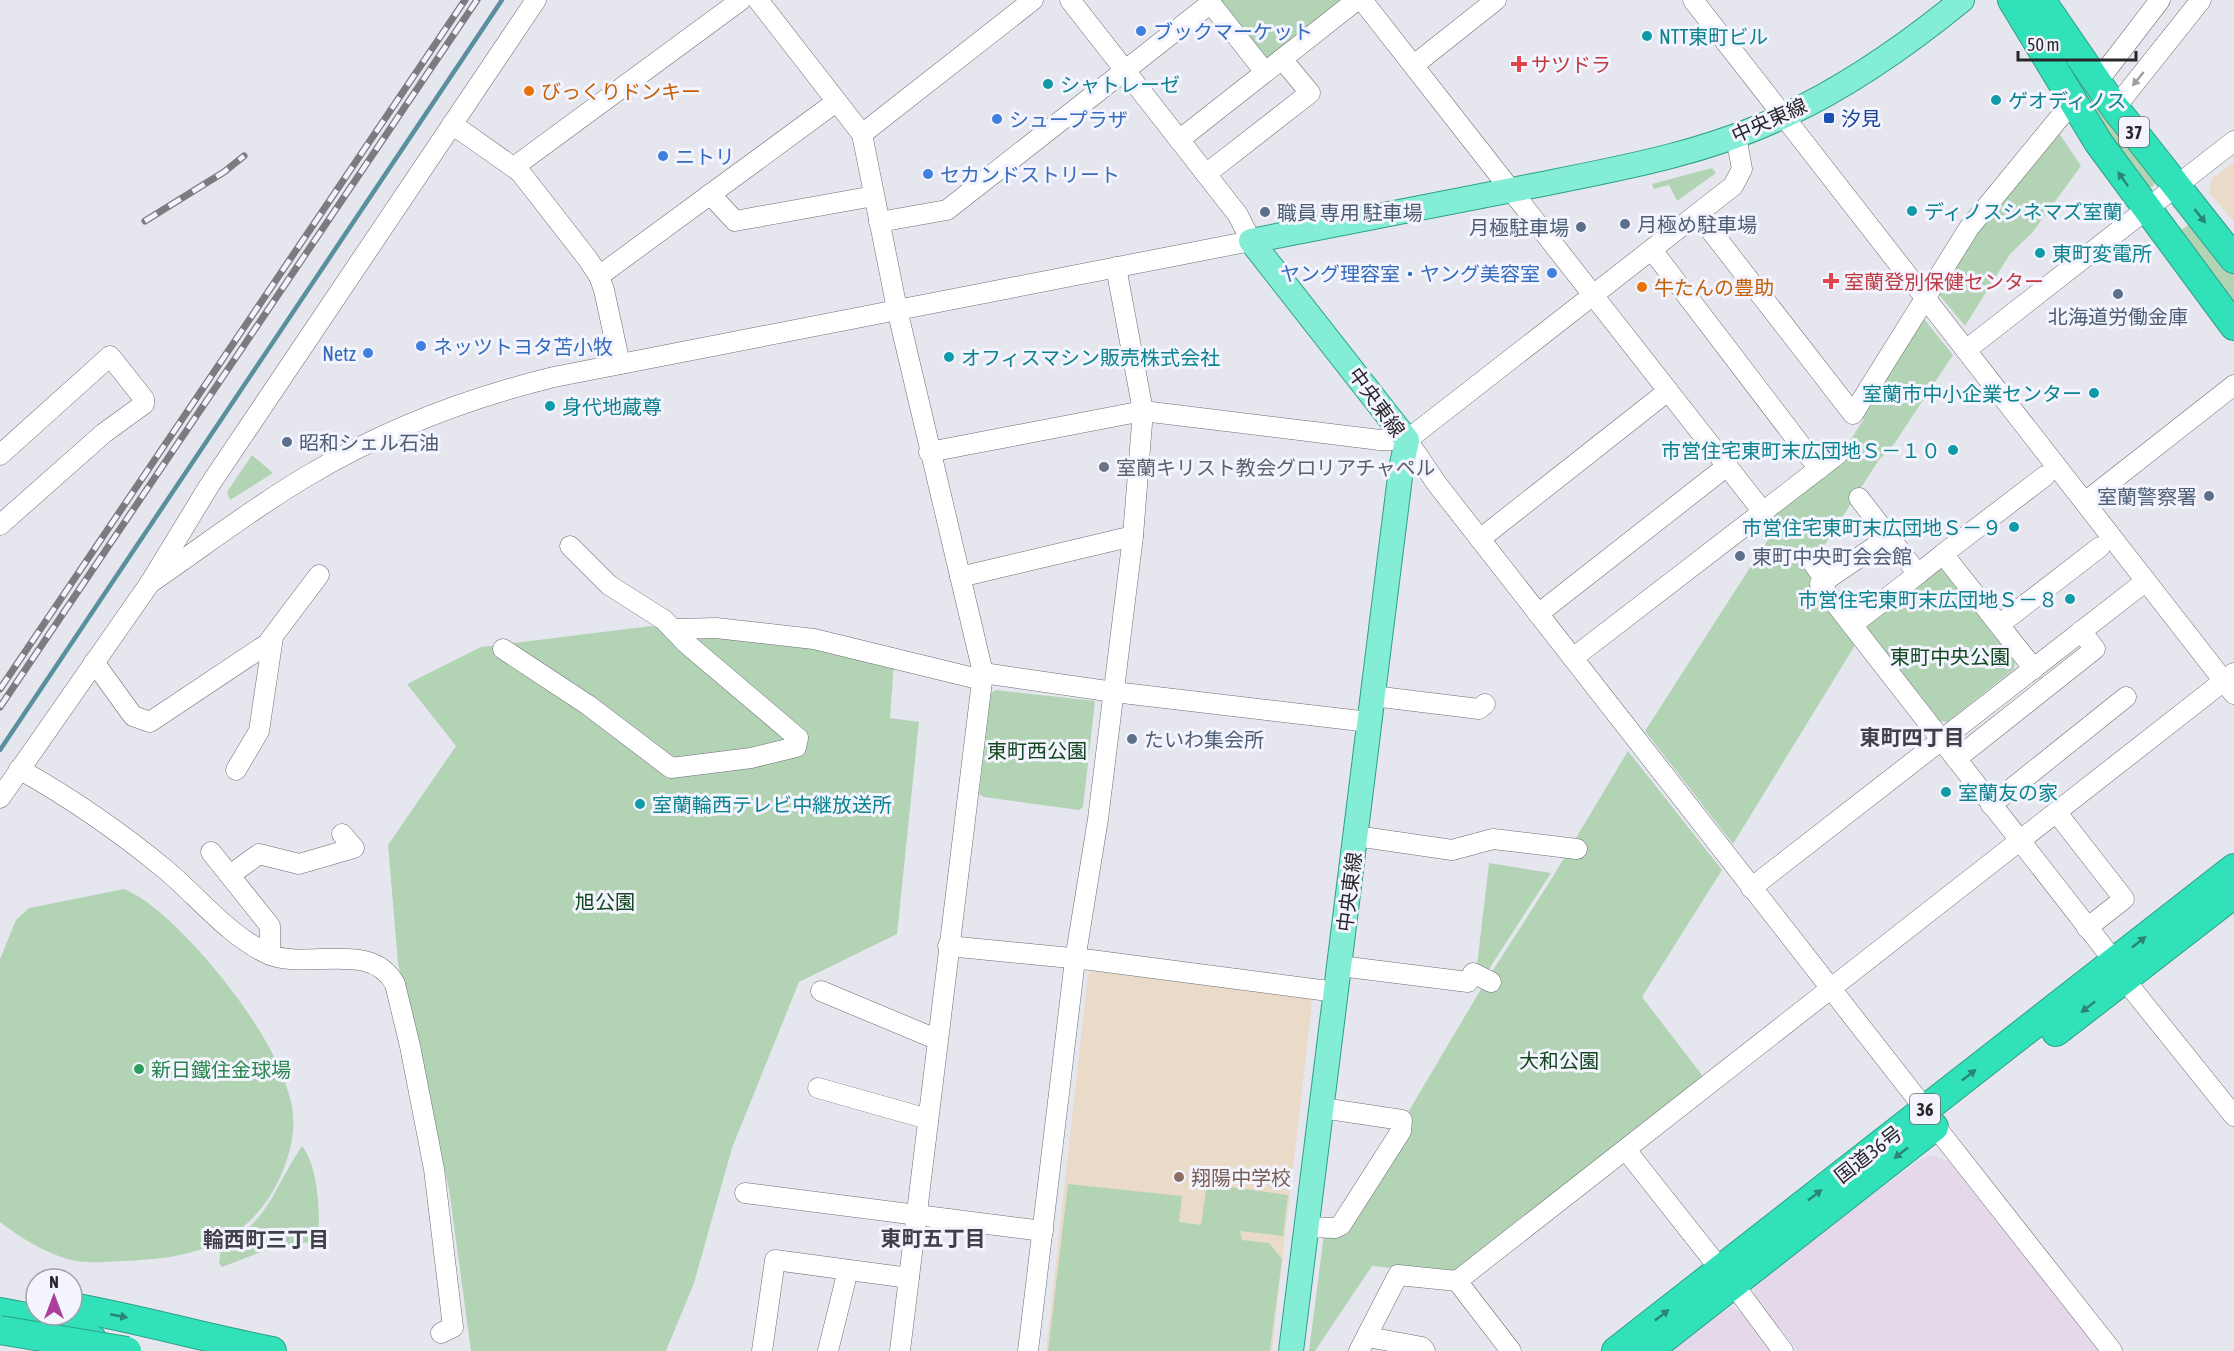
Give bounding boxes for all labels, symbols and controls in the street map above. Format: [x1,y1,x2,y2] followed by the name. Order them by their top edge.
[1153,20,1313,43] place label: ブックマーケット
[1134,24,1148,38] marker: ブックマーケット
[2018,24,2136,62] scale bar
[1659,25,1768,48] place label: NTT東町ビル
[1640,29,1654,43] marker: NTT東町ビル
[2027,34,2059,55] text: 50 m
[1531,53,1611,76] place label: サツドラ
[1512,57,1526,71] marker: サツドラ
[2133,71,2145,86] one-way arrow
[1060,73,1180,96] place label: シャトレーゼ
[1041,77,1055,91] marker: シャトレーゼ
[541,80,701,103] place label: びっくりドンキー
[522,84,536,98] marker: びっくりドンキー
[2008,89,2127,112] place label: ゲオディノス
[1728,93,1810,147] street label: 中央東線
[1989,93,2003,107] marker: ゲオディノス
[1841,107,1881,130] place label: 汐見
[1009,108,1128,131] place label: シュープラザ
[1822,111,1836,125] marker: 汐見
[990,112,1004,126] marker: シュープラザ
[2119,117,2149,147] road number: 37
[675,145,735,168] place label: ニトリ
[656,149,670,163] marker: ニトリ
[940,163,1120,186] place label: セカンドストリート
[921,167,935,181] marker: セカンドストリート
[2117,171,2129,187] one-way arrow
[1924,200,2123,223] place label: ディノスシネマズ室蘭
[1277,201,1422,224] place label: 職員 専用 駐車場
[1905,204,1919,218] marker: ディノスシネマズ室蘭
[1258,205,1272,219] marker: 職員 専用 駐車場
[2194,208,2207,224] one-way arrow
[1637,213,1757,236] place label: 月極め駐車場
[1469,216,1569,239] place label: 月極駐車場
[1618,217,1632,231] marker: 月極め駐車場
[1574,220,1588,234] marker: 月極駐車場
[2052,242,2152,265] place label: 東町変電所
[2033,246,2047,260] marker: 東町変電所
[1280,262,1540,285] place label: ヤング理容室・ヤング美容室
[1545,266,1559,280] marker: ヤング理容室・ヤング美容室
[1844,270,2044,293] place label: 室蘭登別保健センター
[1822,272,1840,290] marker: 室蘭登別保健センター
[1654,276,1774,299] place label: 牛たんの豊助
[1635,280,1649,294] marker: 牛たんの豊助
[2111,287,2125,301] marker: 北海道労働金庫
[2048,305,2188,328] place label: 北海道労働金庫
[433,335,613,358] place label: ネッツトヨタ苫小牧
[414,339,428,353] marker: ネッツトヨタ苫小牧
[322,342,356,365] place label: Netz
[361,346,375,360] marker: Netz
[961,346,1220,369] place label: オフィスマシン販売株式会社
[942,350,956,364] marker: オフィスマシン販売株式会社
[1344,363,1410,441] street label: 中央東線
[1862,382,2082,405] place label: 室蘭市中小企業センター
[2087,386,2101,400] marker: 室蘭市中小企業センター
[562,395,662,418] place label: 身代地蔵尊
[543,399,557,413] marker: 身代地蔵尊
[299,431,439,454] place label: 昭和シェル石油
[280,435,294,449] marker: 昭和シェル石油
[1661,439,1941,462] place label: 市営住宅東町末広団地Ｓ－１０
[1946,443,1960,457] marker: 市営住宅東町末広団地Ｓ－１０
[1116,456,1435,479] place label: 室蘭キリスト教会グロリアチャペル
[1097,460,1111,474] marker: 室蘭キリスト教会グロリアチャペル
[2097,485,2197,508] place label: 室蘭警察署
[2202,489,2216,503] marker: 室蘭警察署
[1742,516,2002,539] place label: 市営住宅東町末広団地Ｓ－９
[2007,520,2021,534] marker: 市営住宅東町末広団地Ｓ－９
[1752,545,1912,568] place label: 東町中央町会会館
[1733,549,1747,563] marker: 東町中央町会会館
[1798,588,2058,611] place label: 市営住宅東町末広団地Ｓ－８
[2063,592,2077,606] marker: 市営住宅東町末広団地Ｓ－８
[1890,645,2010,668] park label: 東町中央公園
[1860,725,1965,749] district label: 東町四丁目
[1144,728,1264,751] place label: たいわ集会所
[1125,732,1139,746] marker: たいわ集会所
[987,739,1087,762] park label: 東町西公園
[1958,781,2058,804] place label: 室蘭友の家
[1939,785,1953,799] marker: 室蘭友の家
[652,793,892,816] place label: 室蘭輪西テレビ中継放送所
[633,797,647,811] marker: 室蘭輪西テレビ中継放送所
[1333,851,1365,933] street label: 中央東線
[575,890,635,913] park label: 旭公園
[2131,935,2147,948] one-way arrow
[2081,1000,2096,1012] one-way arrow
[1519,1049,1599,1072] park label: 大和公園
[151,1058,291,1081] place label: 新日鐵住金球場
[132,1062,146,1076] marker: 新日鐵住金球場
[1961,1068,1977,1081] one-way arrow
[1910,1094,1940,1124] road number: 36
[1830,1121,1906,1187] street label: 国道36号
[1894,1146,1909,1158] one-way arrow
[1191,1166,1291,1189] place label: 翔陽中学校
[1172,1170,1186,1184] marker: 翔陽中学校
[1808,1189,1823,1201] one-way arrow
[881,1226,986,1250] district label: 東町五丁目
[203,1227,329,1251] district label: 輪西町三丁目
[24,1267,84,1327] north arrow
[49,1273,59,1291] text: N
[1654,1309,1669,1321] one-way arrow
[110,1312,129,1321] one-way arrow

